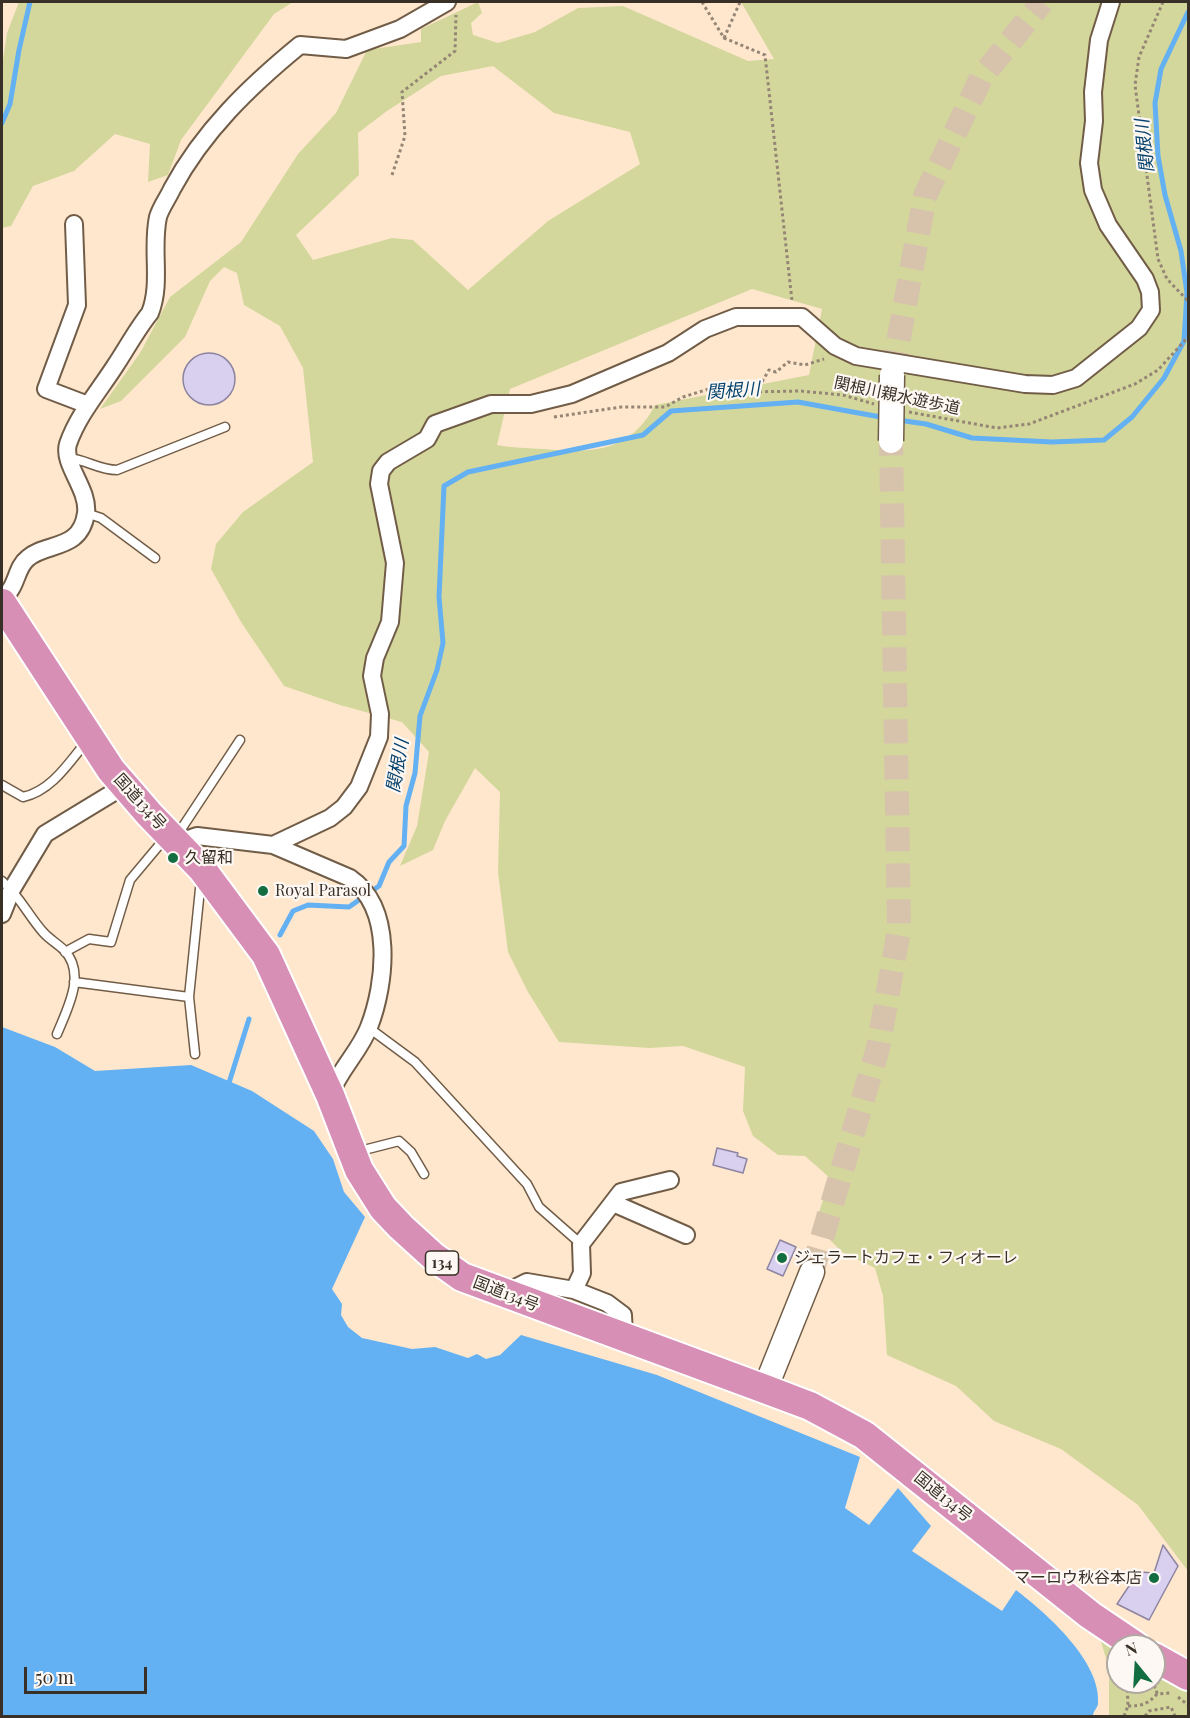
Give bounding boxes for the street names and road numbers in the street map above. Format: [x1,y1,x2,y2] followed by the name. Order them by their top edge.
[832,373,962,419] street label: 関根川親水遊歩道
[110,770,170,834] street label: 国道134号
[426,1251,458,1275] road number: 134
[470,1273,542,1315] street label: 国道134号
[910,1468,976,1526] street label: 国道134号

